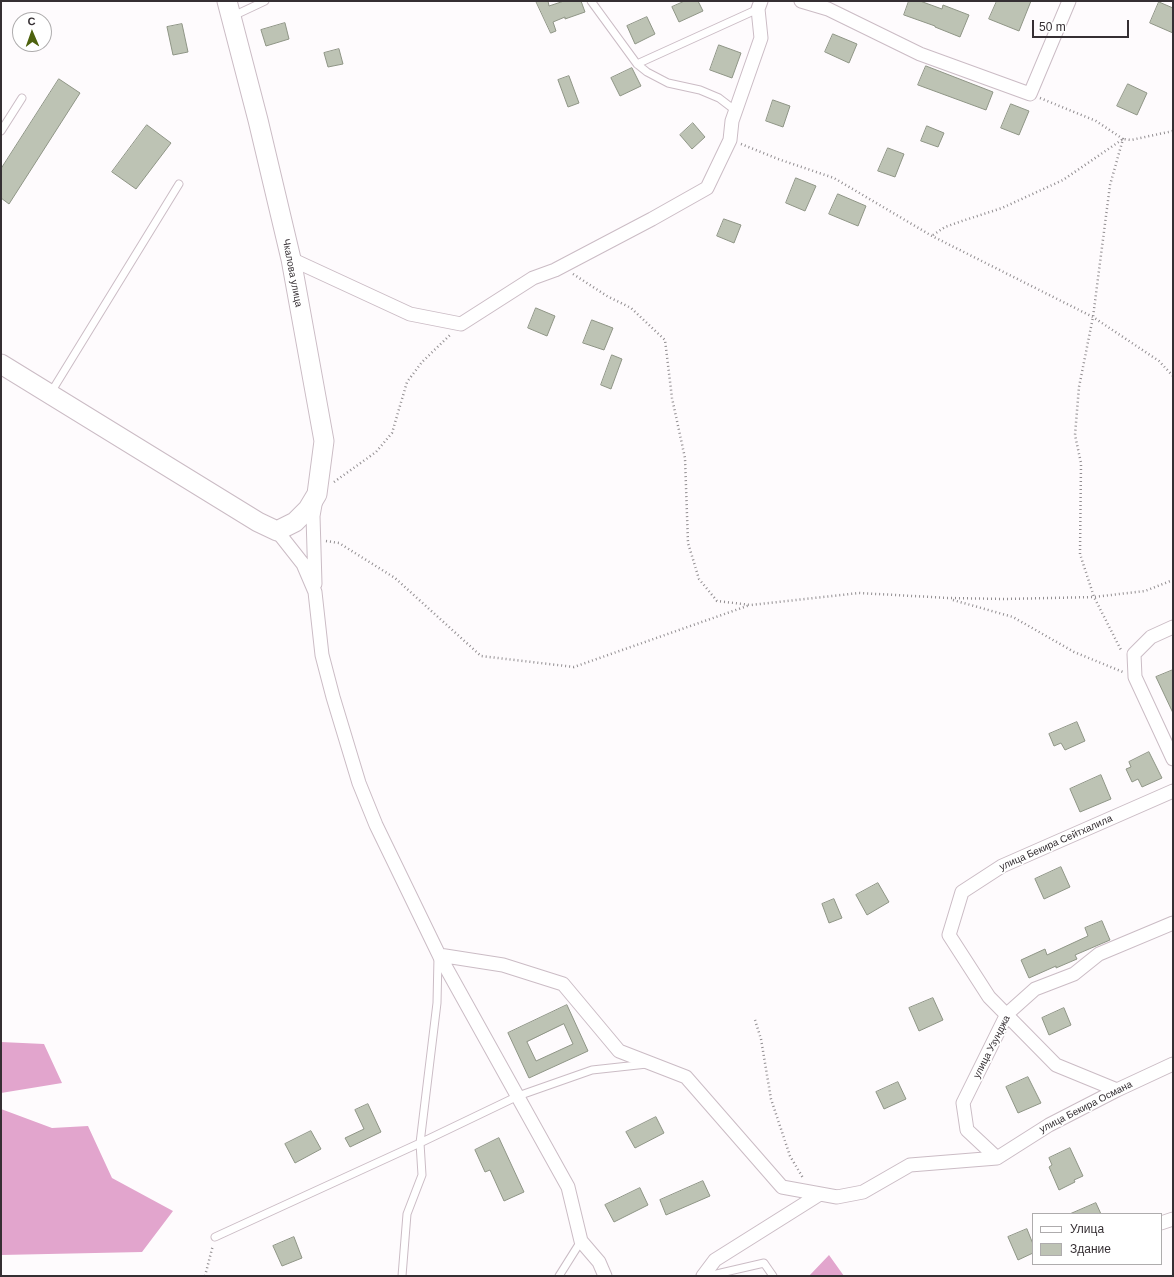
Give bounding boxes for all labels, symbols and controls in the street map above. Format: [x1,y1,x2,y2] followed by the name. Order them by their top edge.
[12,12,52,52] north arrow
[1034,12,1131,38] scale bar
[27,15,36,27] text: С
[1039,20,1066,34] text: 50 m
[279,238,305,308] street label: Чкалова улица
[998,813,1114,873] street label: улица Бекира Сейтхалила
[971,1013,1013,1081] street label: улица Узунджа
[1038,1078,1134,1136] street label: улица Бекира Османа
[1032,1213,1162,1265] legend
[1070,1222,1104,1236] text: Улица
[1070,1242,1111,1256] text: Здание

